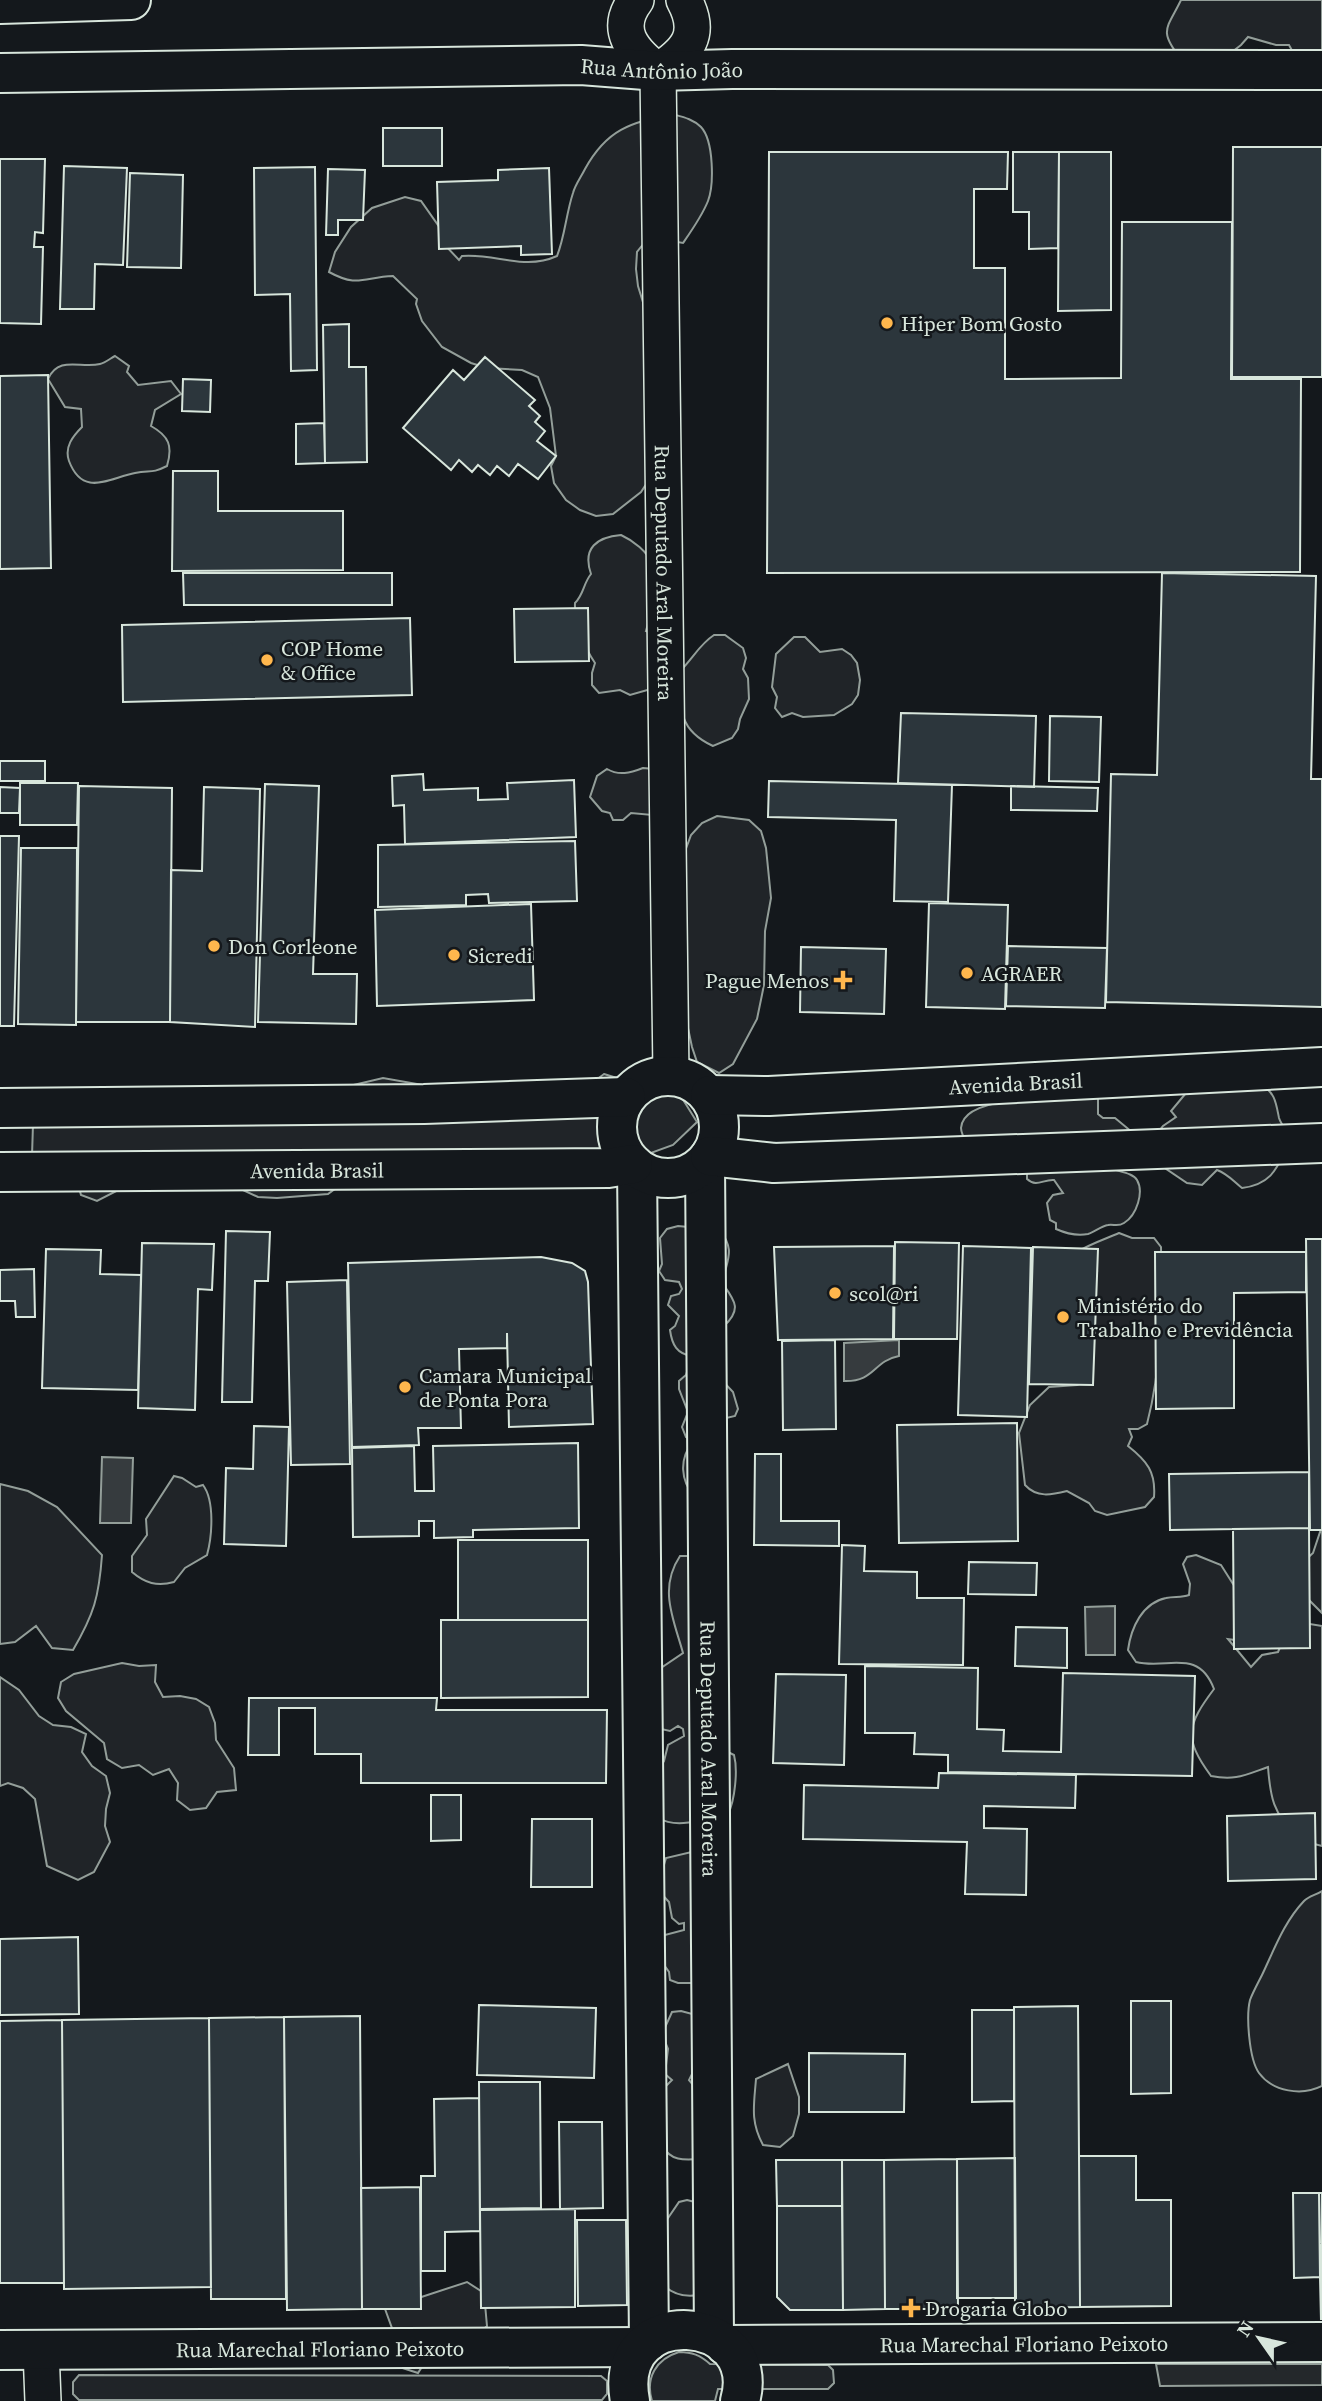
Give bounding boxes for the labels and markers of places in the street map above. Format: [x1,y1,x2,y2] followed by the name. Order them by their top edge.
[901,309,1062,338] place label: Hiper Bom Gosto
[879,315,895,331] marker: Hiper Bom Gosto
[281,634,383,687] place label: COP Home & Office
[259,652,275,668] marker: COP Home & Office
[228,932,357,961] place label: Don Corleone
[206,938,222,954] marker: Don Corleone
[468,941,533,970] place label: Sicredi
[446,947,462,963] marker: Sicredi
[981,959,1063,988] place label: AGRAER
[959,965,975,981] marker: AGRAER
[705,966,829,995] place label: Pague Menos
[835,972,851,988] marker: Pague Menos
[849,1279,919,1308] place label: scol@ri
[827,1285,843,1301] marker: scol@ri
[1077,1291,1293,1344] place label: Ministério do Trabalho e Previdência
[1055,1309,1071,1325] marker: Ministério do Trabalho e Previdência
[419,1361,592,1414] place label: Camara Municipal de Ponta Pora
[397,1379,413,1395] marker: Camara Municipal de Ponta Pora
[925,2294,1067,2323] place label: Drogaria Globo
[903,2300,919,2316] marker: Drogaria Globo

